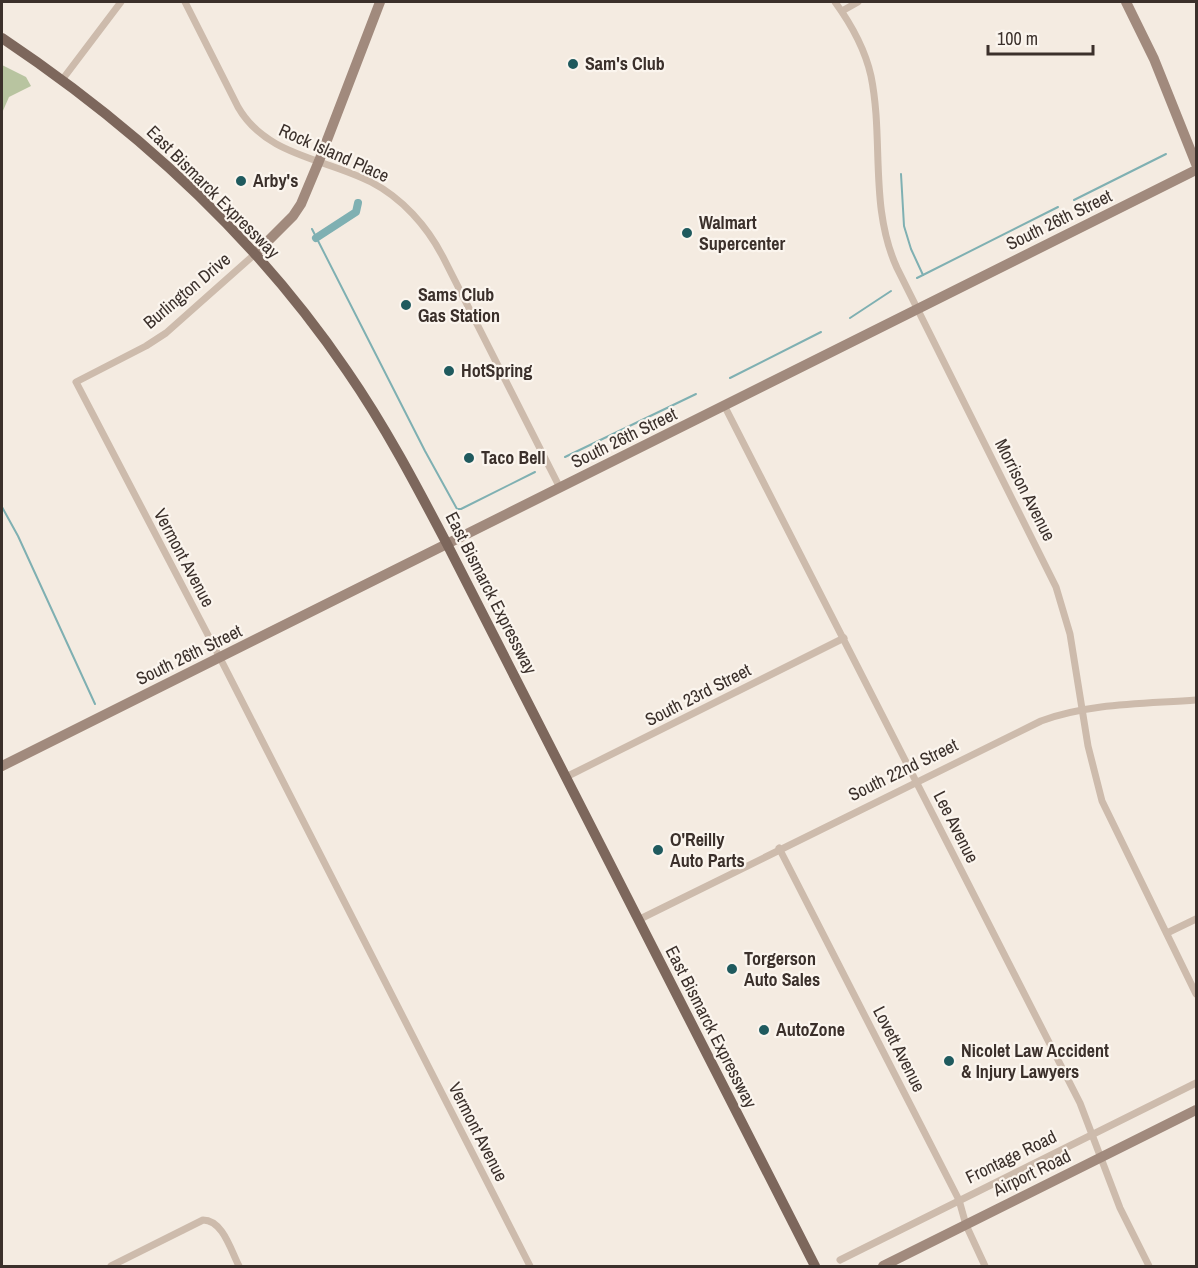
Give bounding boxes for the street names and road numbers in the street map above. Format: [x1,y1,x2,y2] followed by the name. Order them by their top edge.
[275,117,393,188] street label: Rock Island Place
[141,120,286,264] street label: East Bismarck Expressway
[1002,183,1116,256] street label: South 26th Street
[138,247,236,334] street label: Burlington Drive
[567,401,681,474] street label: South 26th Street
[989,434,1062,545] street label: Morrison Avenue
[148,504,221,611] street label: Vermont Avenue
[440,507,543,679] street label: East Bismarck Expressway
[132,618,246,691] street label: South 26th Street
[641,657,755,732] street label: South 23rd Street
[844,732,962,807] street label: South 22nd Street
[928,786,985,867] street label: Lee Avenue
[660,941,763,1113] street label: East Bismarck Expressway
[867,1002,932,1096] street label: Lovett Avenue
[443,1078,514,1186] street label: Vermont Avenue
[961,1124,1061,1189] street label: Frontage Road
[988,1143,1075,1203] street label: Airport Road

